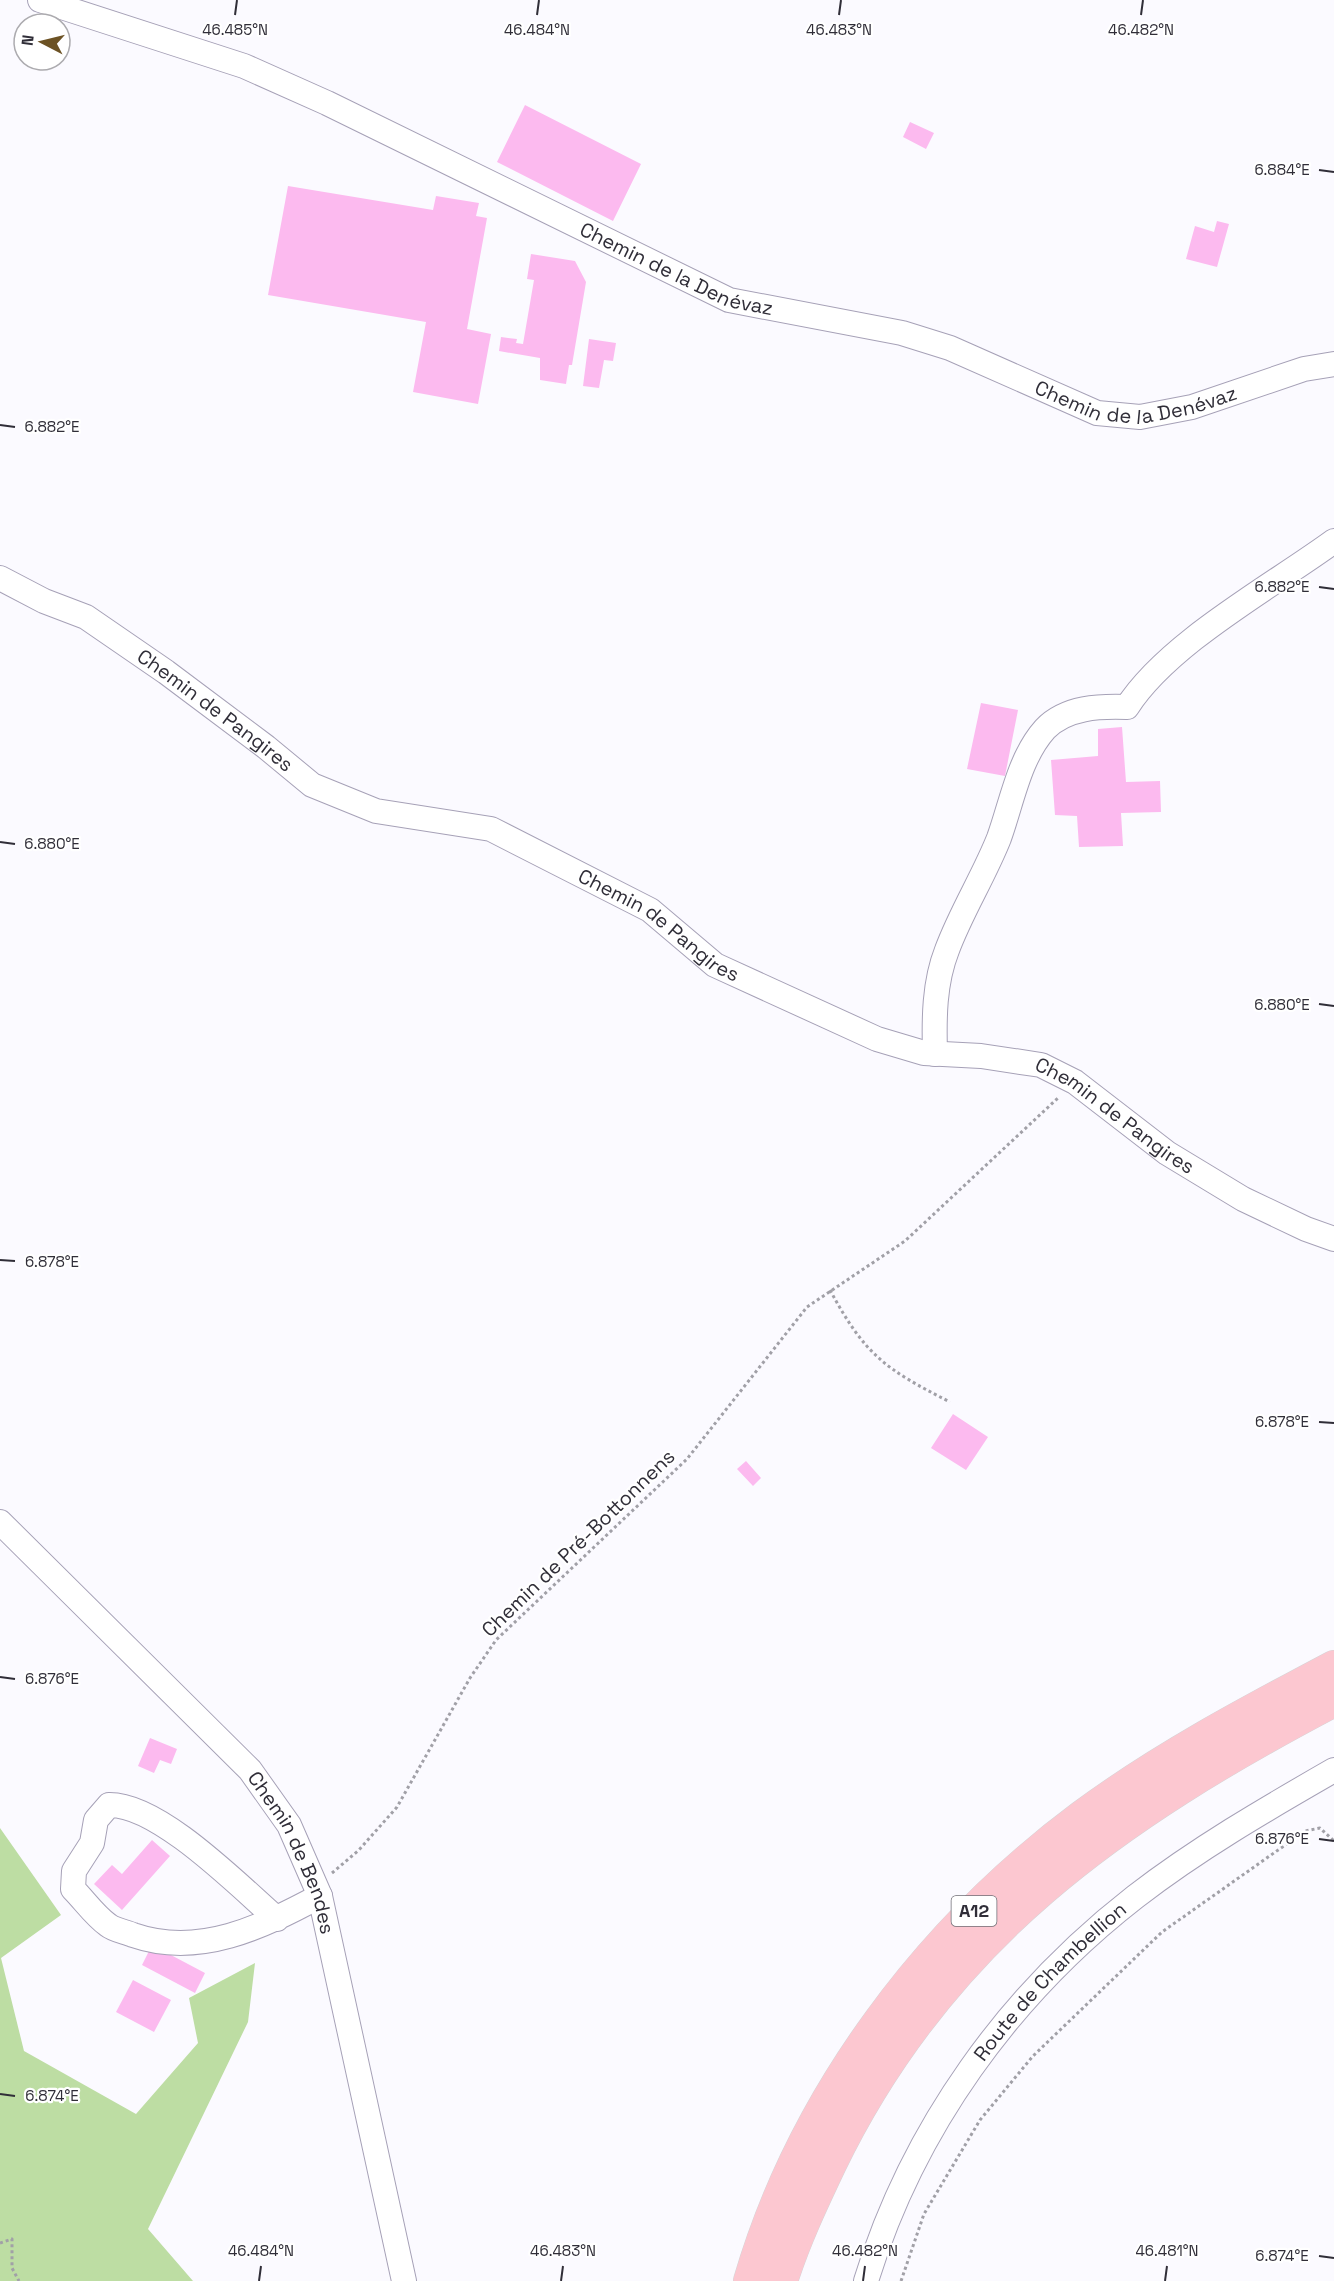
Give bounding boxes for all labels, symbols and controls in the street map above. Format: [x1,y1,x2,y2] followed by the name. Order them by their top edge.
[12,12,72,72] north arrow
[202,20,268,39] text: 46.485°N
[504,20,570,39] text: 46.484°N
[806,20,872,39] text: 46.483°N
[1108,20,1174,39] text: 46.482°N
[17,34,39,47] text: N
[1254,160,1310,179] text: 6.884°E
[576,216,775,321] street label: Chemin de la Denévaz
[1031,374,1240,430] street label: Chemin de la Denévaz
[25,417,79,436] text: 6.882°E
[1255,577,1309,596] text: 6.882°E
[132,643,299,777] street label: Chemin de Pangires
[24,834,80,853] text: 6.880°E
[574,863,743,987] street label: Chemin de Pangires
[1254,995,1310,1014] text: 6.880°E
[1031,1051,1199,1180] street label: Chemin de Pangires
[25,1252,79,1271] text: 6.878°E
[1255,1412,1309,1431] text: 6.878°E
[476,1444,680,1642] street label: Chemin de Pré-Bottonnens
[25,1669,79,1688] text: 6.876°E
[242,1766,341,1936] street label: Chemin de Bendes
[1255,1829,1309,1848] text: 6.876°E
[952,1896,996,1926] road number: A12
[968,1896,1132,2066] street label: Route de Chambellion
[25,2086,79,2105] text: 6.874°E
[228,2241,294,2260] text: 46.484°N
[530,2241,596,2260] text: 46.483°N
[832,2241,898,2260] text: 46.482°N
[1135,2241,1199,2260] text: 46.481°N
[1255,2246,1309,2265] text: 6.874°E

